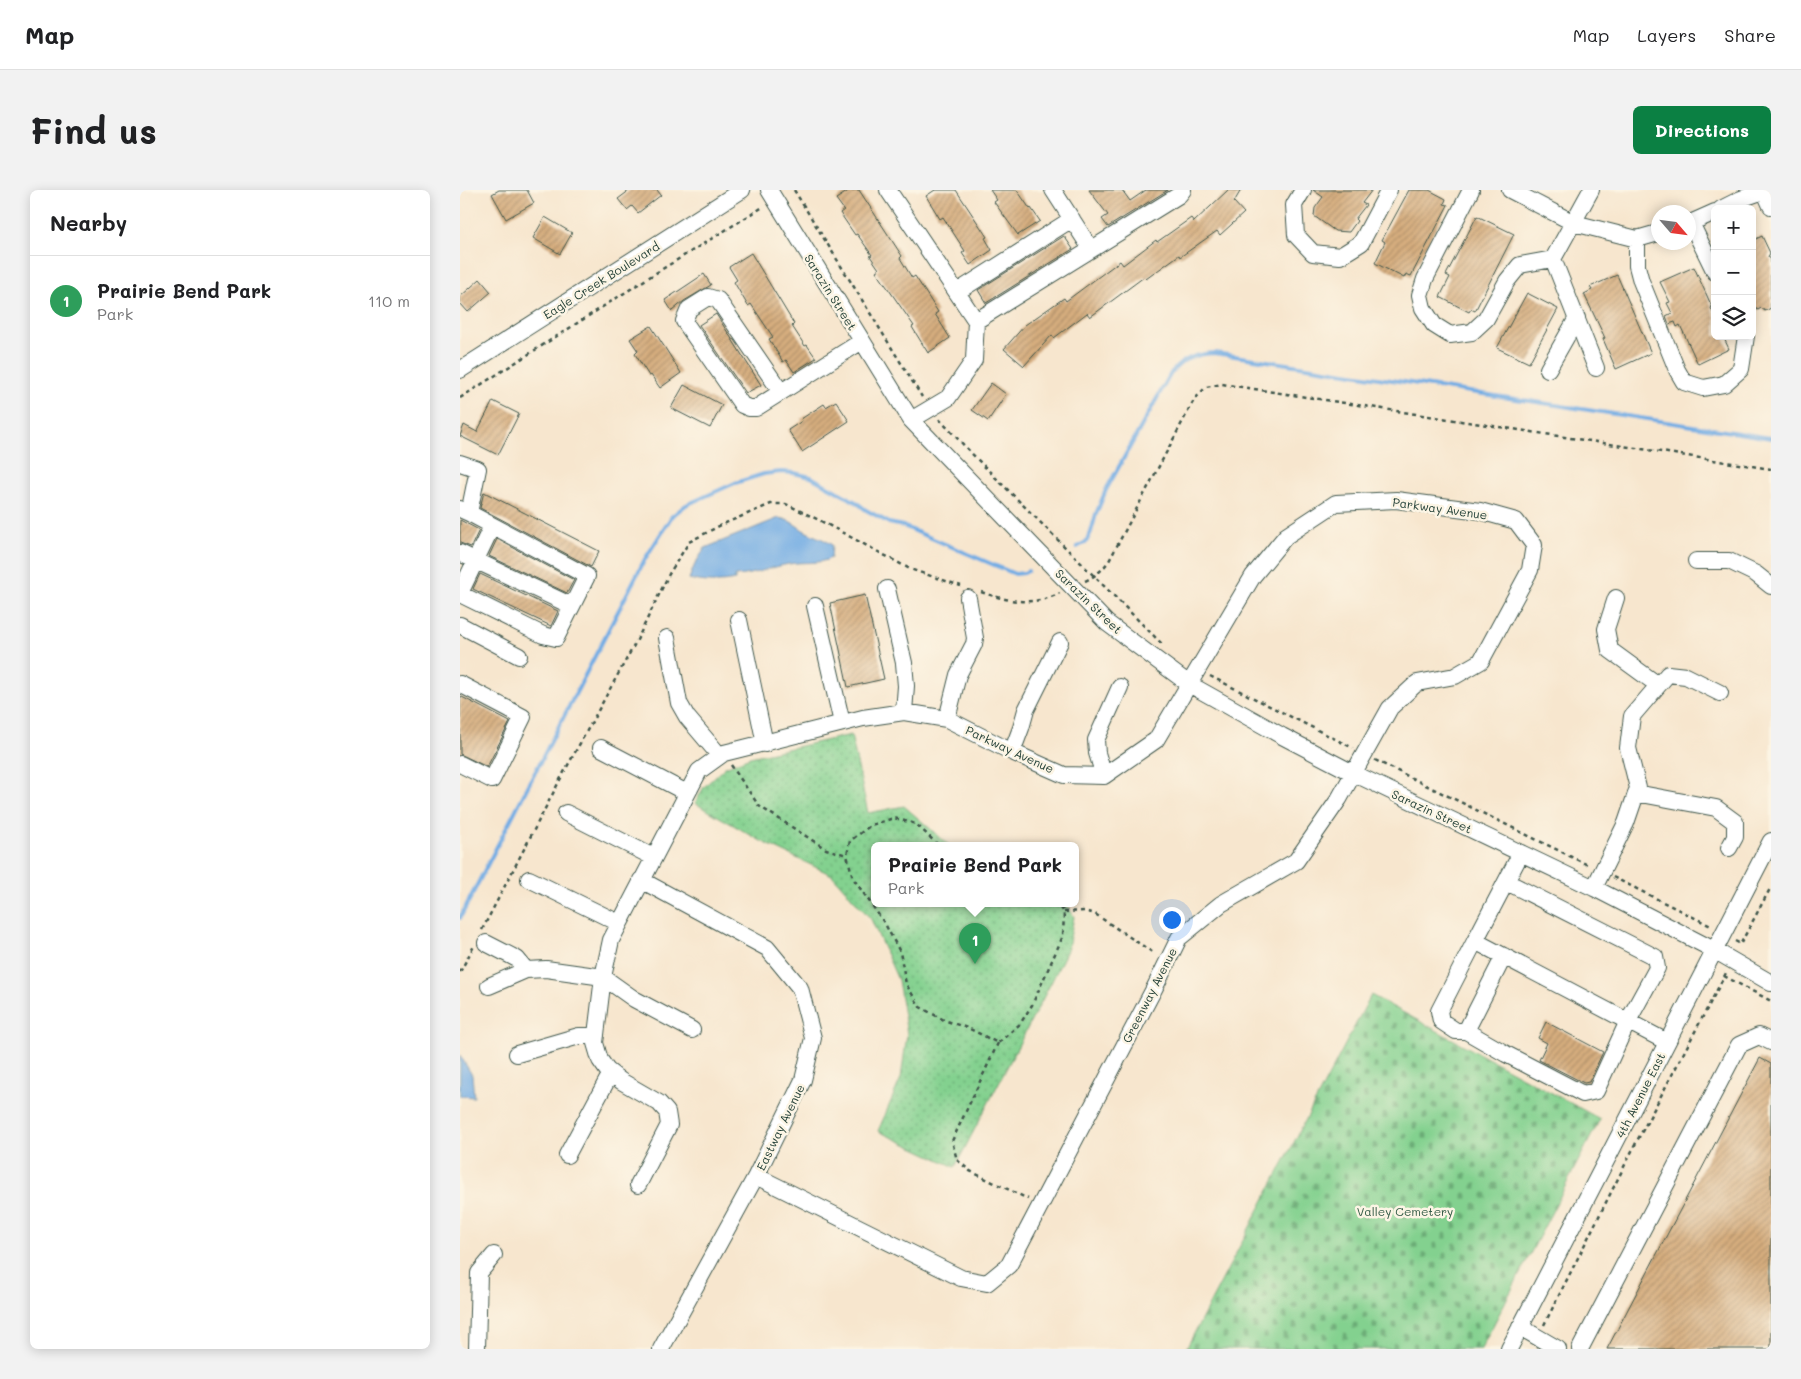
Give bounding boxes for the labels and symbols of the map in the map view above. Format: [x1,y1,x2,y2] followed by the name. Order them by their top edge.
[1651,205,1696,250] north arrow
[540,237,663,322] street label: Eagle Creek Boulevard
[801,251,861,333] street label: Sarazin Street
[1392,493,1488,523] street label: Parkway Avenue
[1052,565,1126,637] street label: Sarazin Street
[963,722,1057,776] street label: Parkway Avenue
[1389,785,1475,837] street label: Sarazin Street
[1159,907,1185,933] your location
[959,923,991,964] pin: 1
[1118,945,1180,1045] street label: Greenway Avenue
[1612,1050,1668,1140] street label: 4th Avenue East
[752,1081,808,1173] street label: Eastway Avenue
[1357,1203,1453,1219] park label: Valley Cemetery

